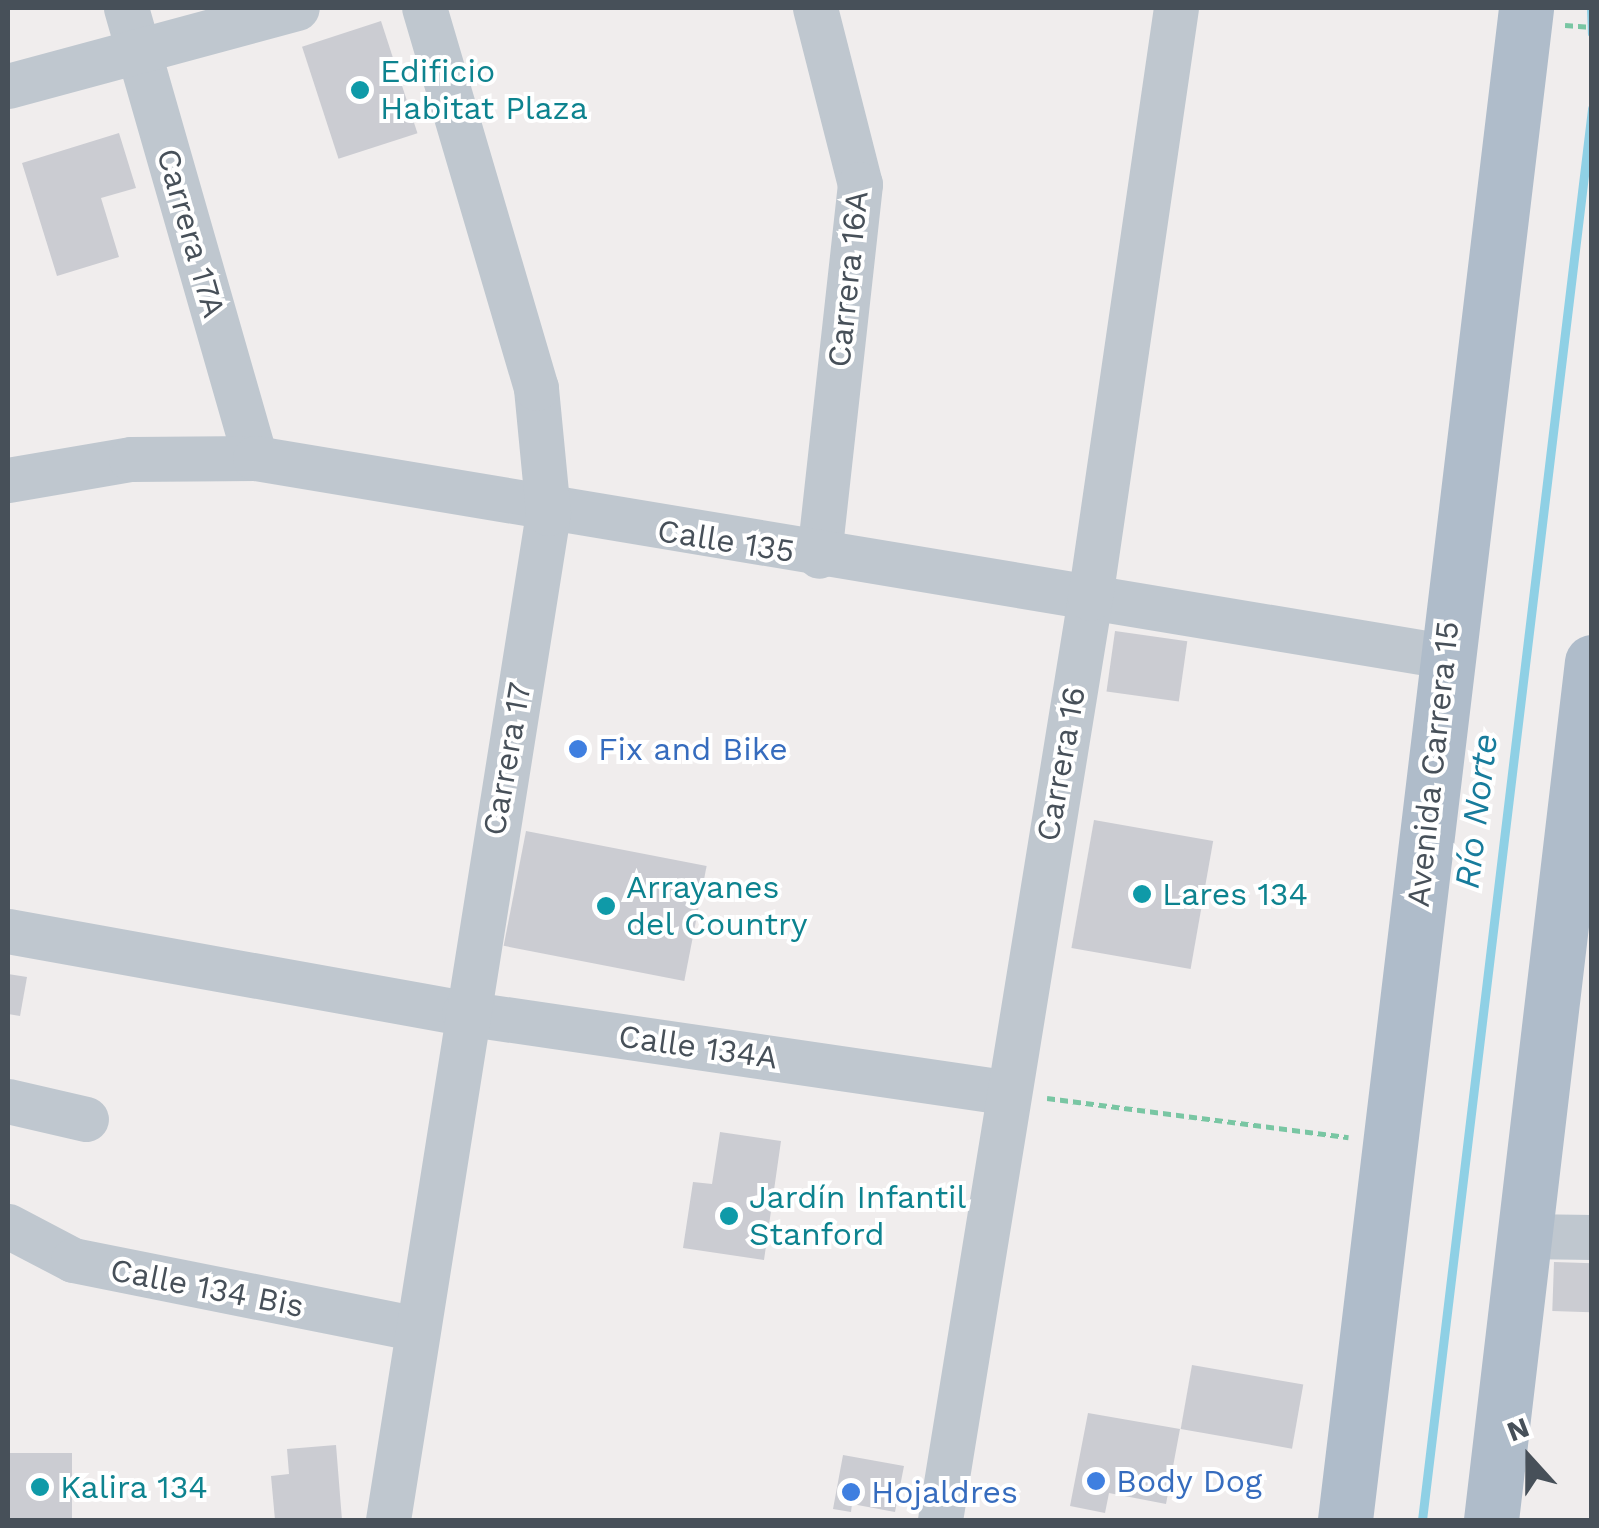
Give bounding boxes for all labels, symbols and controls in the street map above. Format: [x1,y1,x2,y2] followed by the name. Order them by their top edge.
[380,53,588,128] place label: Edificio Habitat Plaza
[349,79,371,101] marker: Edificio Habitat Plaza
[148,143,234,323] street label: Carrera 17A
[820,188,876,370] street label: Carrera 16A
[654,511,798,571] street label: Calle 135
[1399,618,1467,910] street label: Avenida Carrera 15
[475,679,539,839] street label: Carrera 17
[1028,683,1094,845] street label: Carrera 16
[598,730,788,768] place label: Fix and Bike
[1446,731,1506,891] water label: Río Norte
[567,738,589,760] marker: Fix and Bike
[626,869,809,944] place label: Arrayanes del Country
[1162,875,1309,913] place label: Lares 134
[1131,883,1153,905] marker: Lares 134
[595,895,617,917] marker: Arrayanes del Country
[616,1017,780,1077] street label: Calle 134A
[749,1179,966,1254] place label: Jardín Infantil Stanford
[718,1205,740,1227] marker: Jardín Infantil Stanford
[107,1250,307,1326] street label: Calle 134 Bis
[1479,1408,1579,1508] north arrow
[1502,1410,1534,1449] text: N
[1116,1462,1263,1500] place label: Body Dog
[60,1468,209,1506] place label: Kalira 134
[1085,1470,1107,1492] marker: Body Dog
[871,1473,1018,1511] place label: Hojaldres
[29,1476,51,1498] marker: Kalira 134
[840,1481,862,1503] marker: Hojaldres

